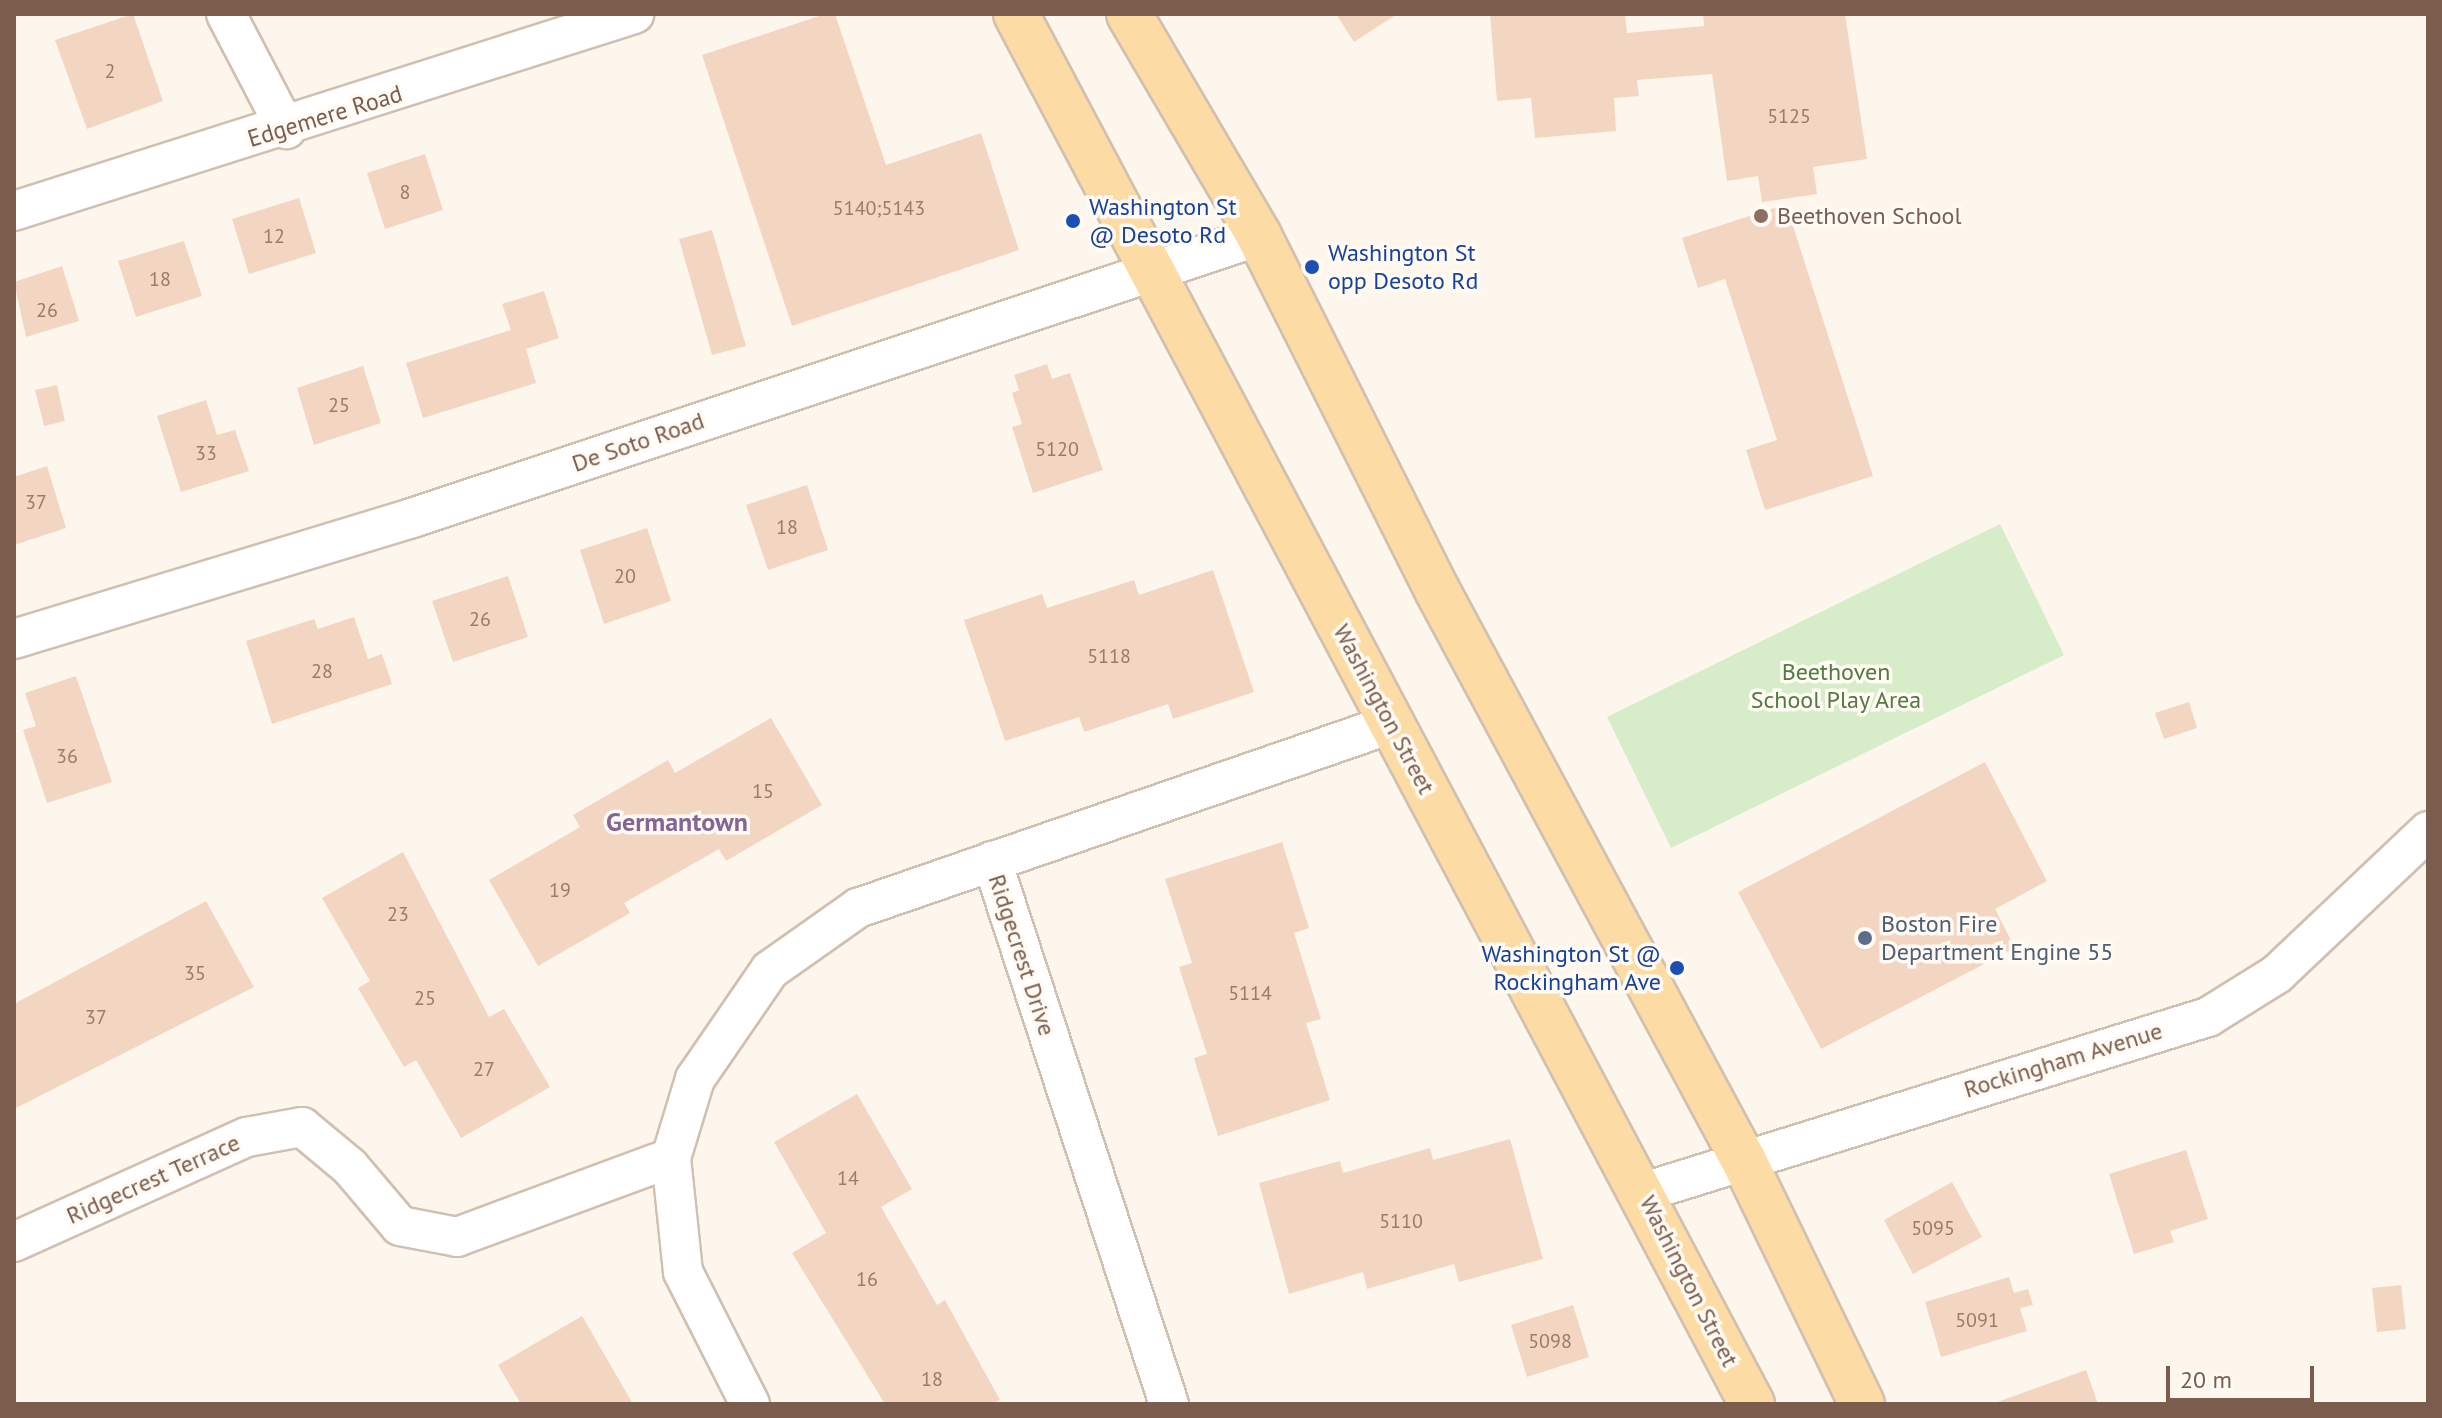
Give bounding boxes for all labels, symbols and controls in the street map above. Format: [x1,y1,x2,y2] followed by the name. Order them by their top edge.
[105,59,115,83] house number: 2
[244,79,406,153] street label: Edgemere Road
[1767,104,1811,128] house number: 5125
[400,180,410,204] house number: 8
[1089,193,1237,249] place label: Washington St @ Desoto Rd
[833,196,925,220] house number: 5140;5143
[1777,202,1961,230] place label: Beethoven School
[1752,207,1770,225] marker: Beethoven School
[1064,212,1082,230] marker: Washington St @ Desoto Rd
[263,224,285,248] house number: 12
[1328,239,1478,295] place label: Washington St opp Desoto Rd
[1303,258,1321,276] marker: Washington St opp Desoto Rd
[149,267,171,291] house number: 18
[36,298,58,322] house number: 26
[328,393,350,417] house number: 25
[568,406,708,478] street label: De Soto Road
[1035,437,1079,461] house number: 5120
[195,441,217,465] house number: 33
[25,490,47,514] house number: 37
[776,515,798,539] house number: 18
[614,564,636,588] house number: 20
[469,607,491,631] house number: 26
[1327,619,1441,799] street label: Washington Street
[1087,644,1131,668] house number: 5118
[1750,658,1922,714] park label: Beethoven School Play Area
[311,659,333,683] house number: 28
[56,744,78,768] house number: 36
[752,779,774,803] house number: 15
[606,806,748,838] district label: Germantown
[982,871,1062,1039] street label: Ridgecrest Drive
[549,878,571,902] house number: 19
[387,902,409,926] house number: 23
[1881,910,2113,966] place label: Boston Fire Department Engine 55
[1856,929,1874,947] marker: Boston Fire Department Engine 55
[1481,940,1661,996] place label: Washington St @ Rockingham Ave
[1668,959,1686,977] marker: Washington St @ Rockingham Ave
[184,961,206,985] house number: 35
[1228,981,1272,1005] house number: 5114
[414,986,436,1010] house number: 25
[85,1005,107,1029] house number: 37
[1960,1016,2166,1104] street label: Rockingham Avenue
[473,1057,495,1081] house number: 27
[62,1128,244,1230] street label: Ridgecrest Terrace
[837,1166,859,1190] house number: 14
[1633,1191,1745,1371] street label: Washington Street
[1379,1209,1423,1233] house number: 5110
[1911,1216,1955,1240] house number: 5095
[856,1267,878,1291] house number: 16
[1955,1308,1999,1332] house number: 5091
[1528,1329,1572,1353] house number: 5098
[2170,1350,2318,1400] scale bar
[2180,1364,2232,1395] text: 20 m
[921,1367,943,1391] house number: 18

